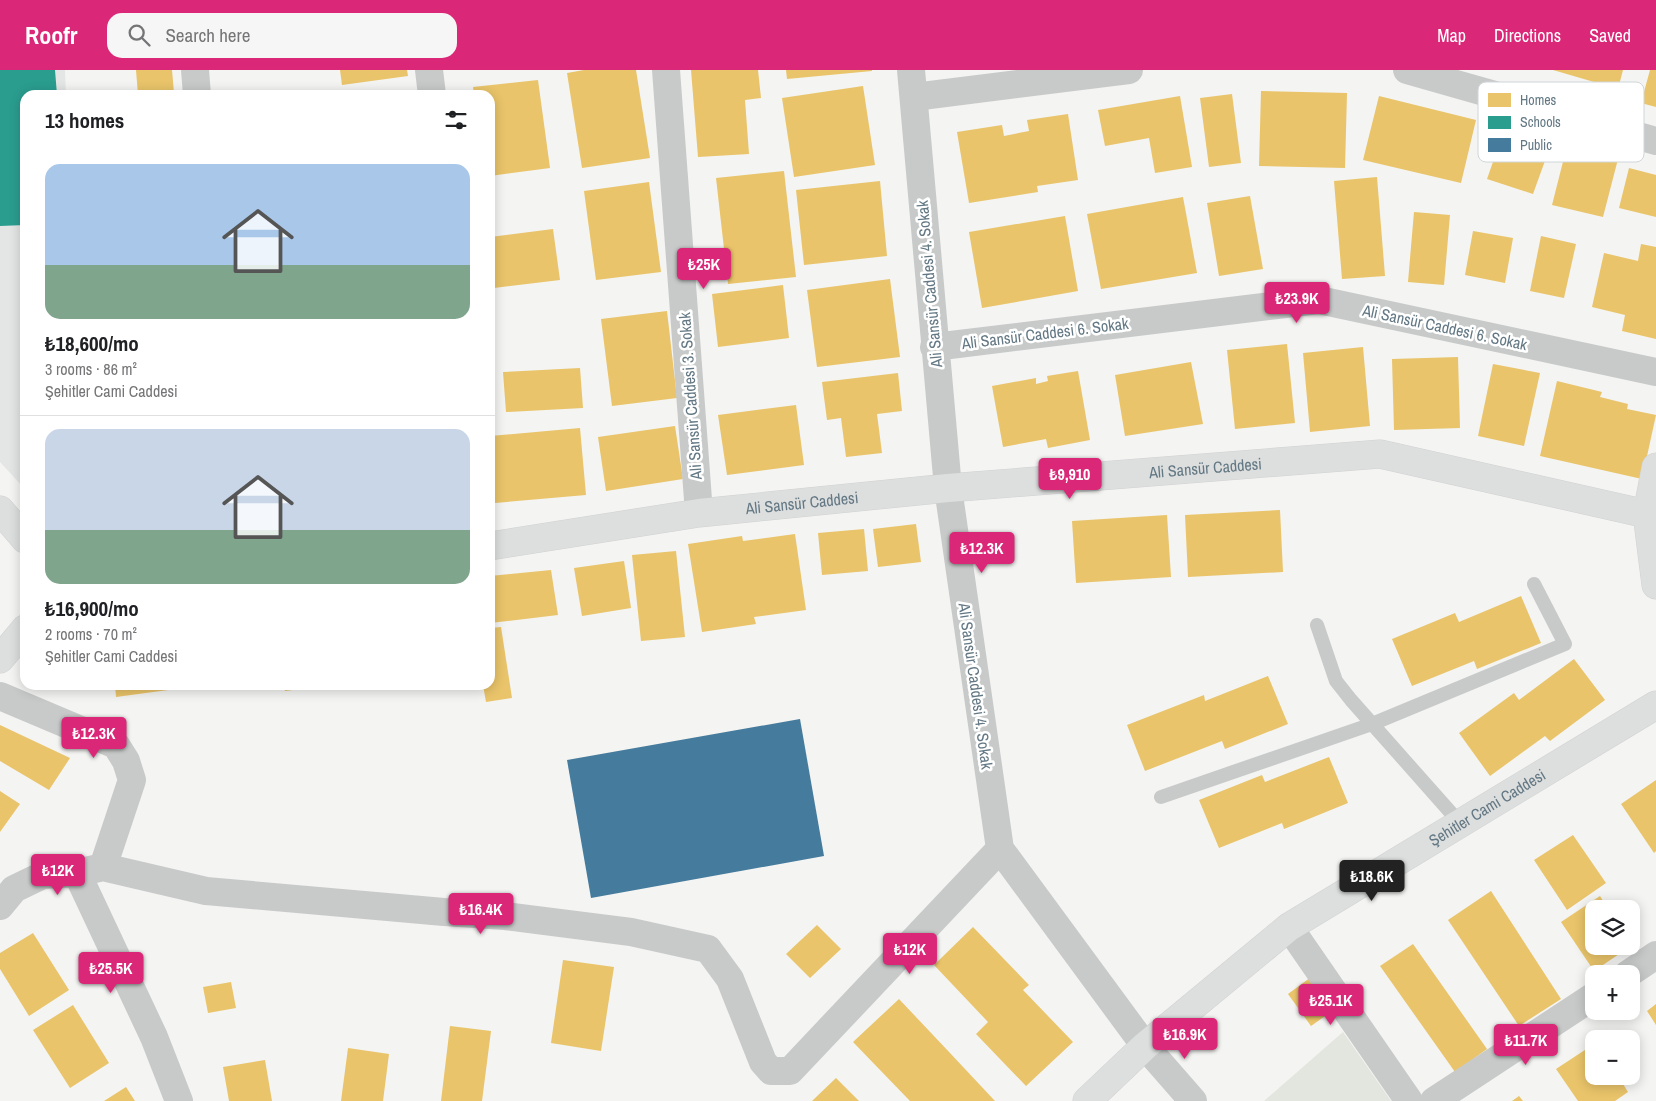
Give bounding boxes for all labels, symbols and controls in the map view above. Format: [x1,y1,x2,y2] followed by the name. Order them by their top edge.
[107,13,457,58] search box
[25,19,77,51] text: Roofr
[125,21,153,49] icon: search
[165,22,250,48] text: Search here
[1437,23,1466,48] text: Map
[1494,23,1561,48] text: Directions
[1589,23,1631,48] text: Saved
[1478,82,1644,162] legend
[1520,91,1557,109] text: Homes
[45,106,124,135] text: 13 homes
[442,106,470,134] icon: filters
[1520,113,1561,131] text: Schools
[1520,136,1552,154] text: Public
[213,196,303,286] icon: home
[911,199,947,370] street label: Ali Sansür Caddesi 4. Sokak
[674,248,734,290] pin: ₺25K
[688,253,720,275] text: ₺25K
[1256,282,1338,324] pin: ₺23.9K
[1275,287,1319,309] text: ₺23.9K
[1360,299,1530,355] street label: Ali Sansür Caddesi 6. Sokak
[673,311,707,481] street label: Ali Sansür Caddesi 3. Sokak
[959,312,1130,354] street label: Ali Sansür Caddesi 6. Sokak
[45,329,139,358] text: ₺18,600/mo
[45,358,137,380] text: 3 rooms · 86 m²
[45,380,178,402] text: Şehitler Cami Caddesi
[1147,452,1263,483] street label: Ali Sansür Caddesi
[1029,458,1111,500] pin: ₺9,910
[213,462,303,552] icon: home
[1050,463,1090,485] text: ₺9,910
[744,486,859,519] street label: Ali Sansür Caddesi
[941,532,1023,574] pin: ₺12.3K
[960,537,1004,559] text: ₺12.3K
[45,594,139,623] text: ₺16,900/mo
[953,600,999,771] street label: Ali Sansür Caddesi 4. Sokak
[45,623,137,645] text: 2 rooms · 70 m²
[45,645,178,667] text: Şehitler Cami Caddesi
[53,716,135,759] pin: ₺12.3K
[72,722,116,744] text: ₺12.3K
[1424,764,1549,851] street label: Şehitler Cami Caddesi
[28,854,88,896] pin: ₺12K
[42,859,74,881] text: ₺12K
[1331,860,1413,902] pin: ₺18.6K
[1350,865,1394,887] text: ₺18.6K
[440,892,522,935] pin: ₺16.4K
[459,898,503,920] text: ₺16.4K
[1585,900,1640,1085] map controls
[1585,900,1640,955] button: layers
[880,932,940,975] pin: ₺12K
[894,938,926,960] text: ₺12K
[70,952,152,994] pin: ₺25.5K
[89,957,133,979] text: ₺25.5K
[1585,965,1640,1020] button: +
[1290,984,1372,1026] pin: ₺25.1K
[1309,989,1353,1011] text: ₺25.1K
[1144,1018,1226,1060] pin: ₺16.9K
[1163,1023,1207,1045] text: ₺16.9K
[1485,1024,1567,1066] pin: ₺11.7K
[1505,1029,1547,1051] text: ₺11.7K
[1585,1030,1640,1085] button: −

